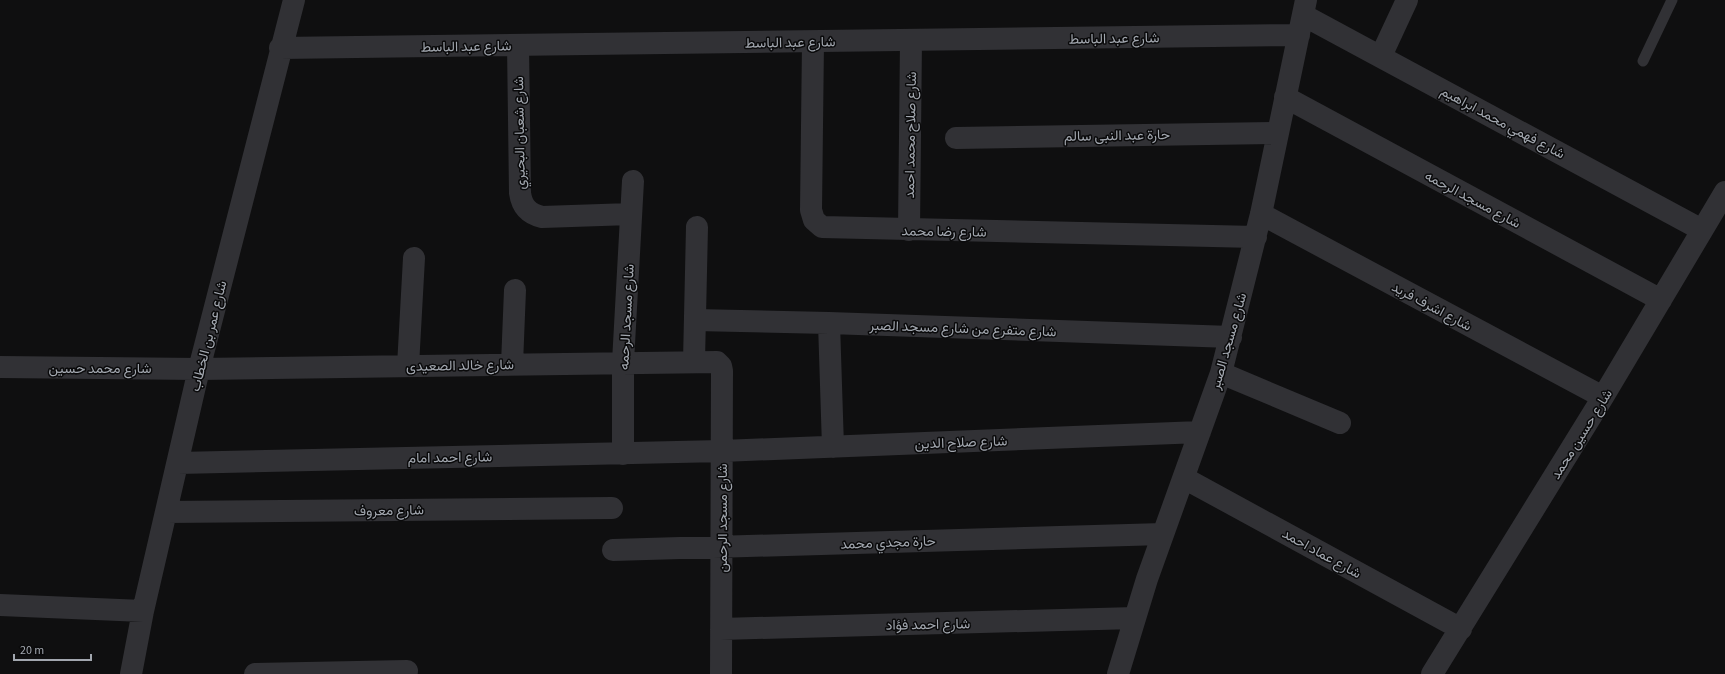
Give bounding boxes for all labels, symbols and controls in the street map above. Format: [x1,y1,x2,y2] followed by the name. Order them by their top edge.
[1068,28,1160,50] street label: شارع عبد الباسط
[744,32,836,54] street label: شارع عبد الباسط
[420,36,512,58] street label: شارع عبد الباسط
[900,72,922,199] street label: شارع صلاح محمد احمد
[509,76,532,190] street label: شارع شعبان البحيري
[1436,82,1568,165] street label: شارع فهمي محمد ابراهيم
[1064,125,1170,147] street label: حارة عبد النبى سالم
[1421,166,1524,234] street label: شارع مسجد الرحمه
[901,221,987,243] street label: شارع رضا محمد
[614,263,640,371] street label: شارع مسجد الرحمه
[1388,277,1475,336] street label: شارع اشرف فريد
[186,279,232,394] street label: شارع عمر بن الخطاب
[1205,291,1252,393] street label: شارع مسجد الصبر
[868,316,1057,342] street label: شارع متفرع من شارع مسجد الصبر
[406,355,514,377] street label: شارع خالد الصعيدى
[48,359,152,379] street label: شارع محمد حسين
[1546,386,1618,484] street label: شارع حسين محمد
[914,431,1008,455] street label: شارع صلاح الدين
[408,447,492,469] street label: شارع احمد امام
[713,463,733,573] street label: شارع مسجد الرحمن
[354,500,424,522] street label: شارع معروف
[1278,524,1365,584] street label: شارع عماد احمد
[840,531,936,556] street label: حارة مجدي محمد
[886,614,970,636] street label: شارع احمد فؤاد
[14,636,91,662] scale bar
[20,642,44,659] text: 20 m

